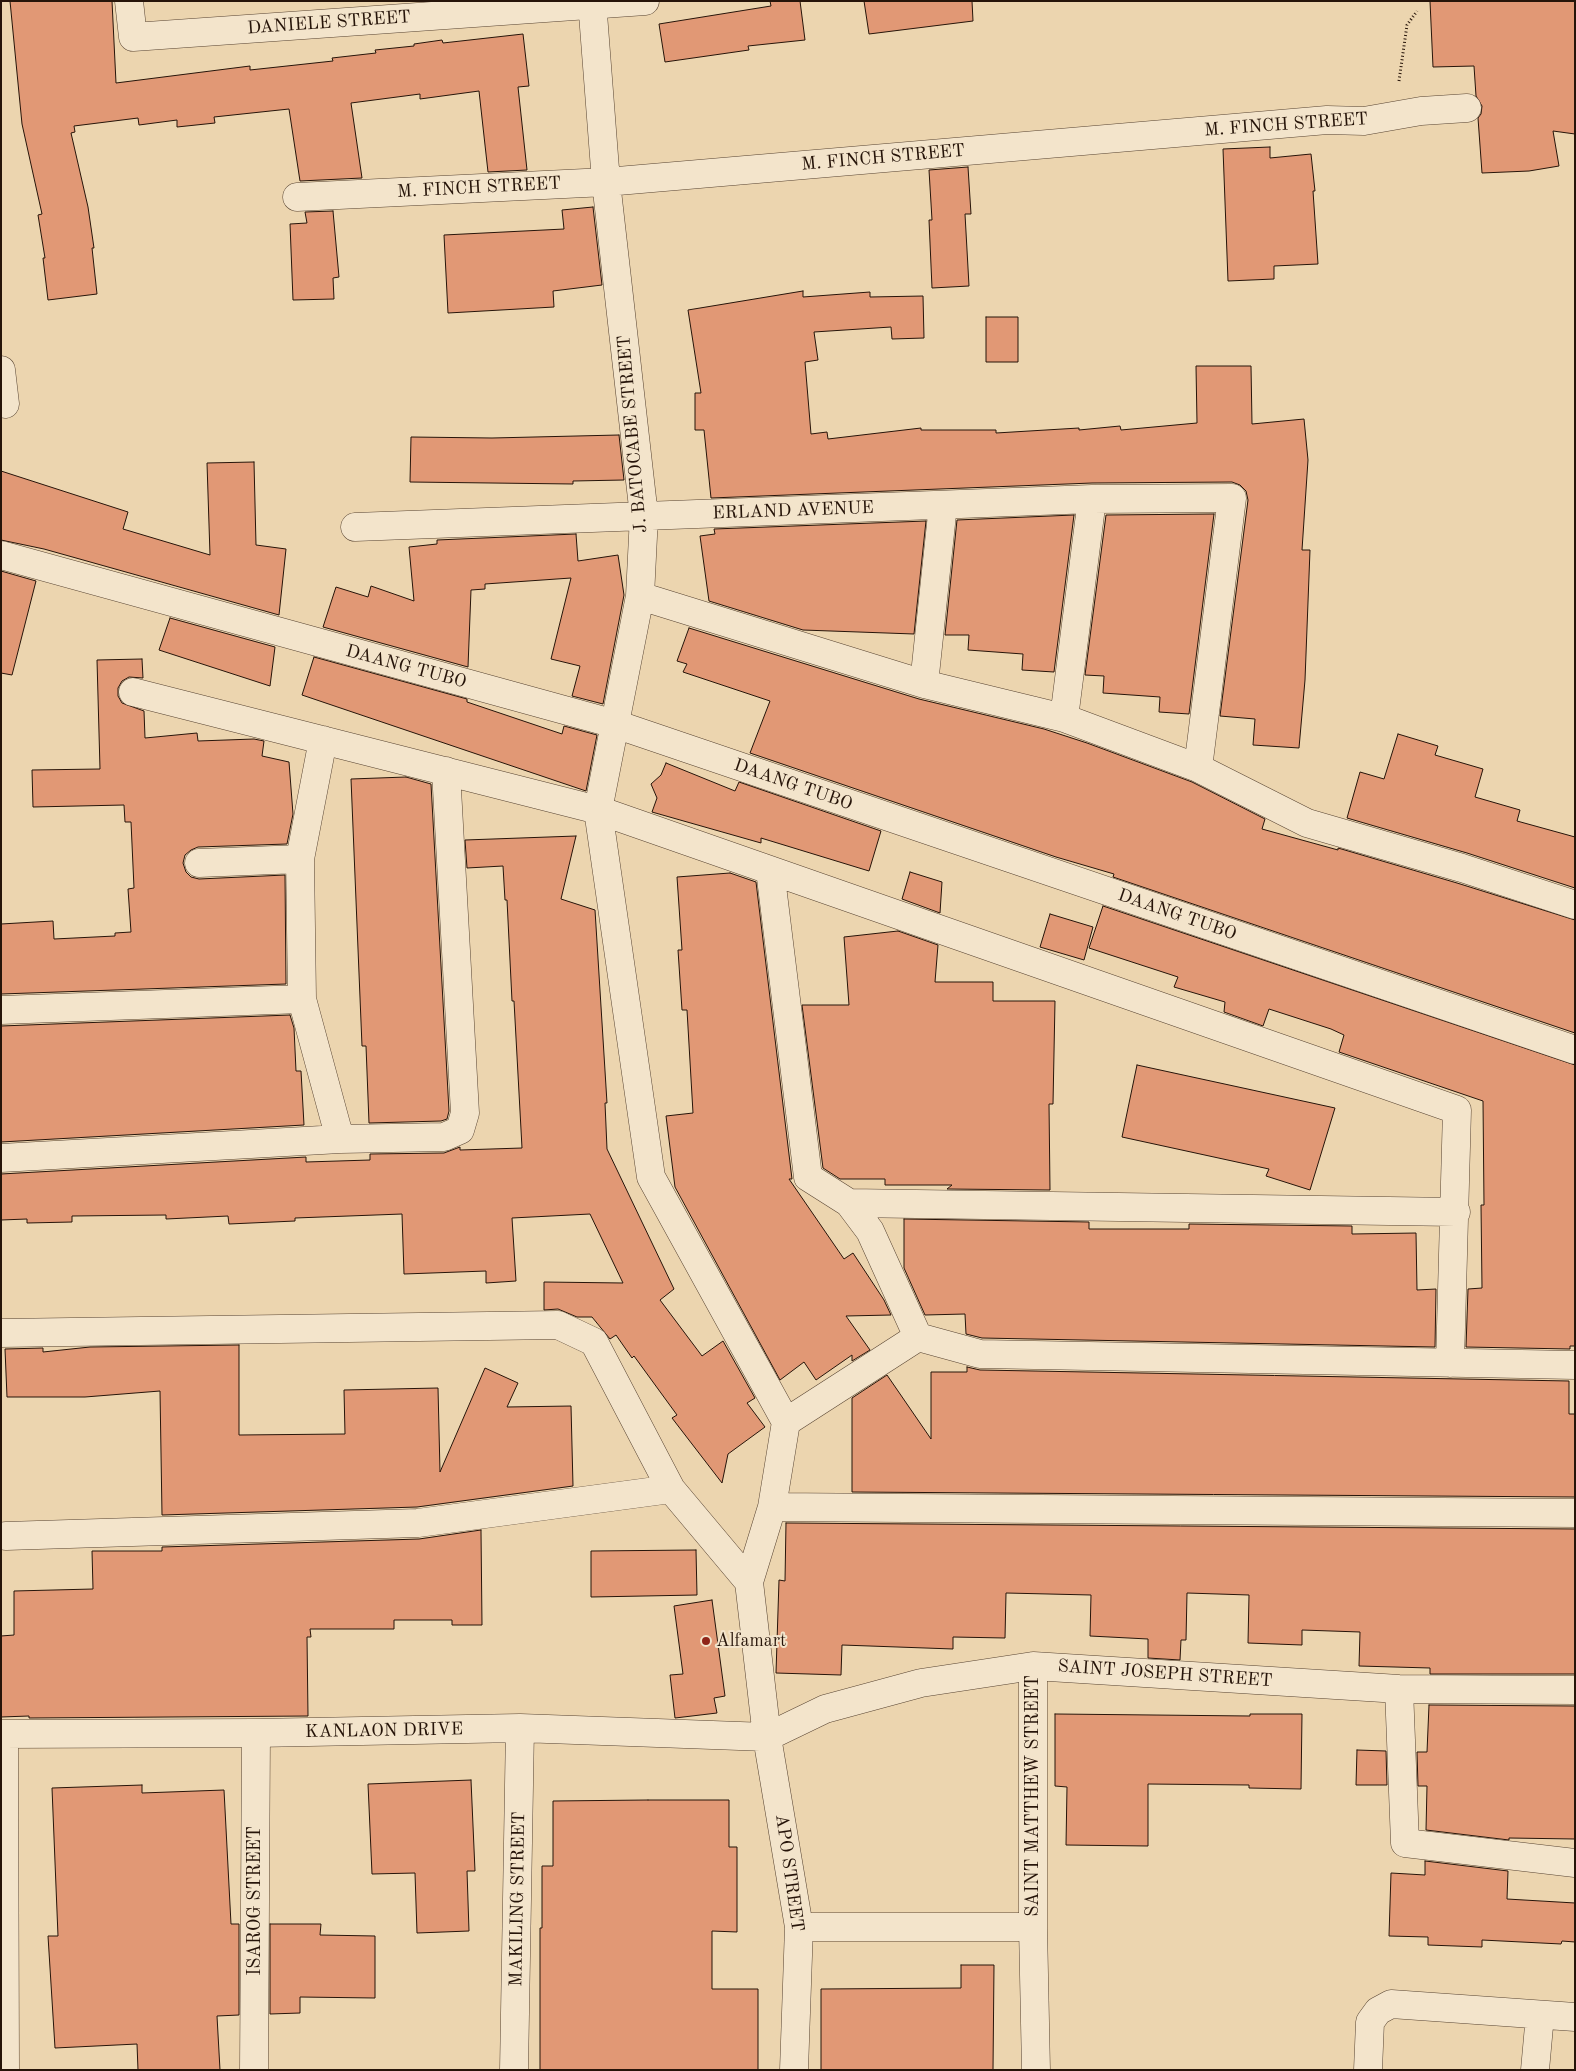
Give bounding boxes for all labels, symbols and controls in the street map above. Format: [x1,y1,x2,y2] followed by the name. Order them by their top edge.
[246,7,412,39] street label: DANIELE STREET
[1203,109,1369,141] street label: M. FINCH STREET
[800,140,966,176] street label: M. FINCH STREET
[396,173,562,203] street label: M. FINCH STREET
[614,334,652,534] street label: J. BATOCABE STREET
[712,497,874,525] street label: ERLAND AVENUE
[343,641,469,693] street label: DAANG TUBO
[731,755,855,815] street label: DAANG TUBO
[1115,885,1239,945] street label: DAANG TUBO
[716,1630,786,1652] place label: Alfamart
[700,1635,712,1647] marker: Alfamart
[1057,1656,1273,1692] street label: SAINT JOSEPH STREET
[1022,1675,1044,1917] street label: SAINT MATTHEW STREET
[305,1719,463,1743] street label: KANLAON DRIVE
[506,1811,530,1987] street label: MAKILING STREET
[770,1813,808,1933] street label: APO STREET
[244,1826,266,1976] street label: ISAROG STREET

